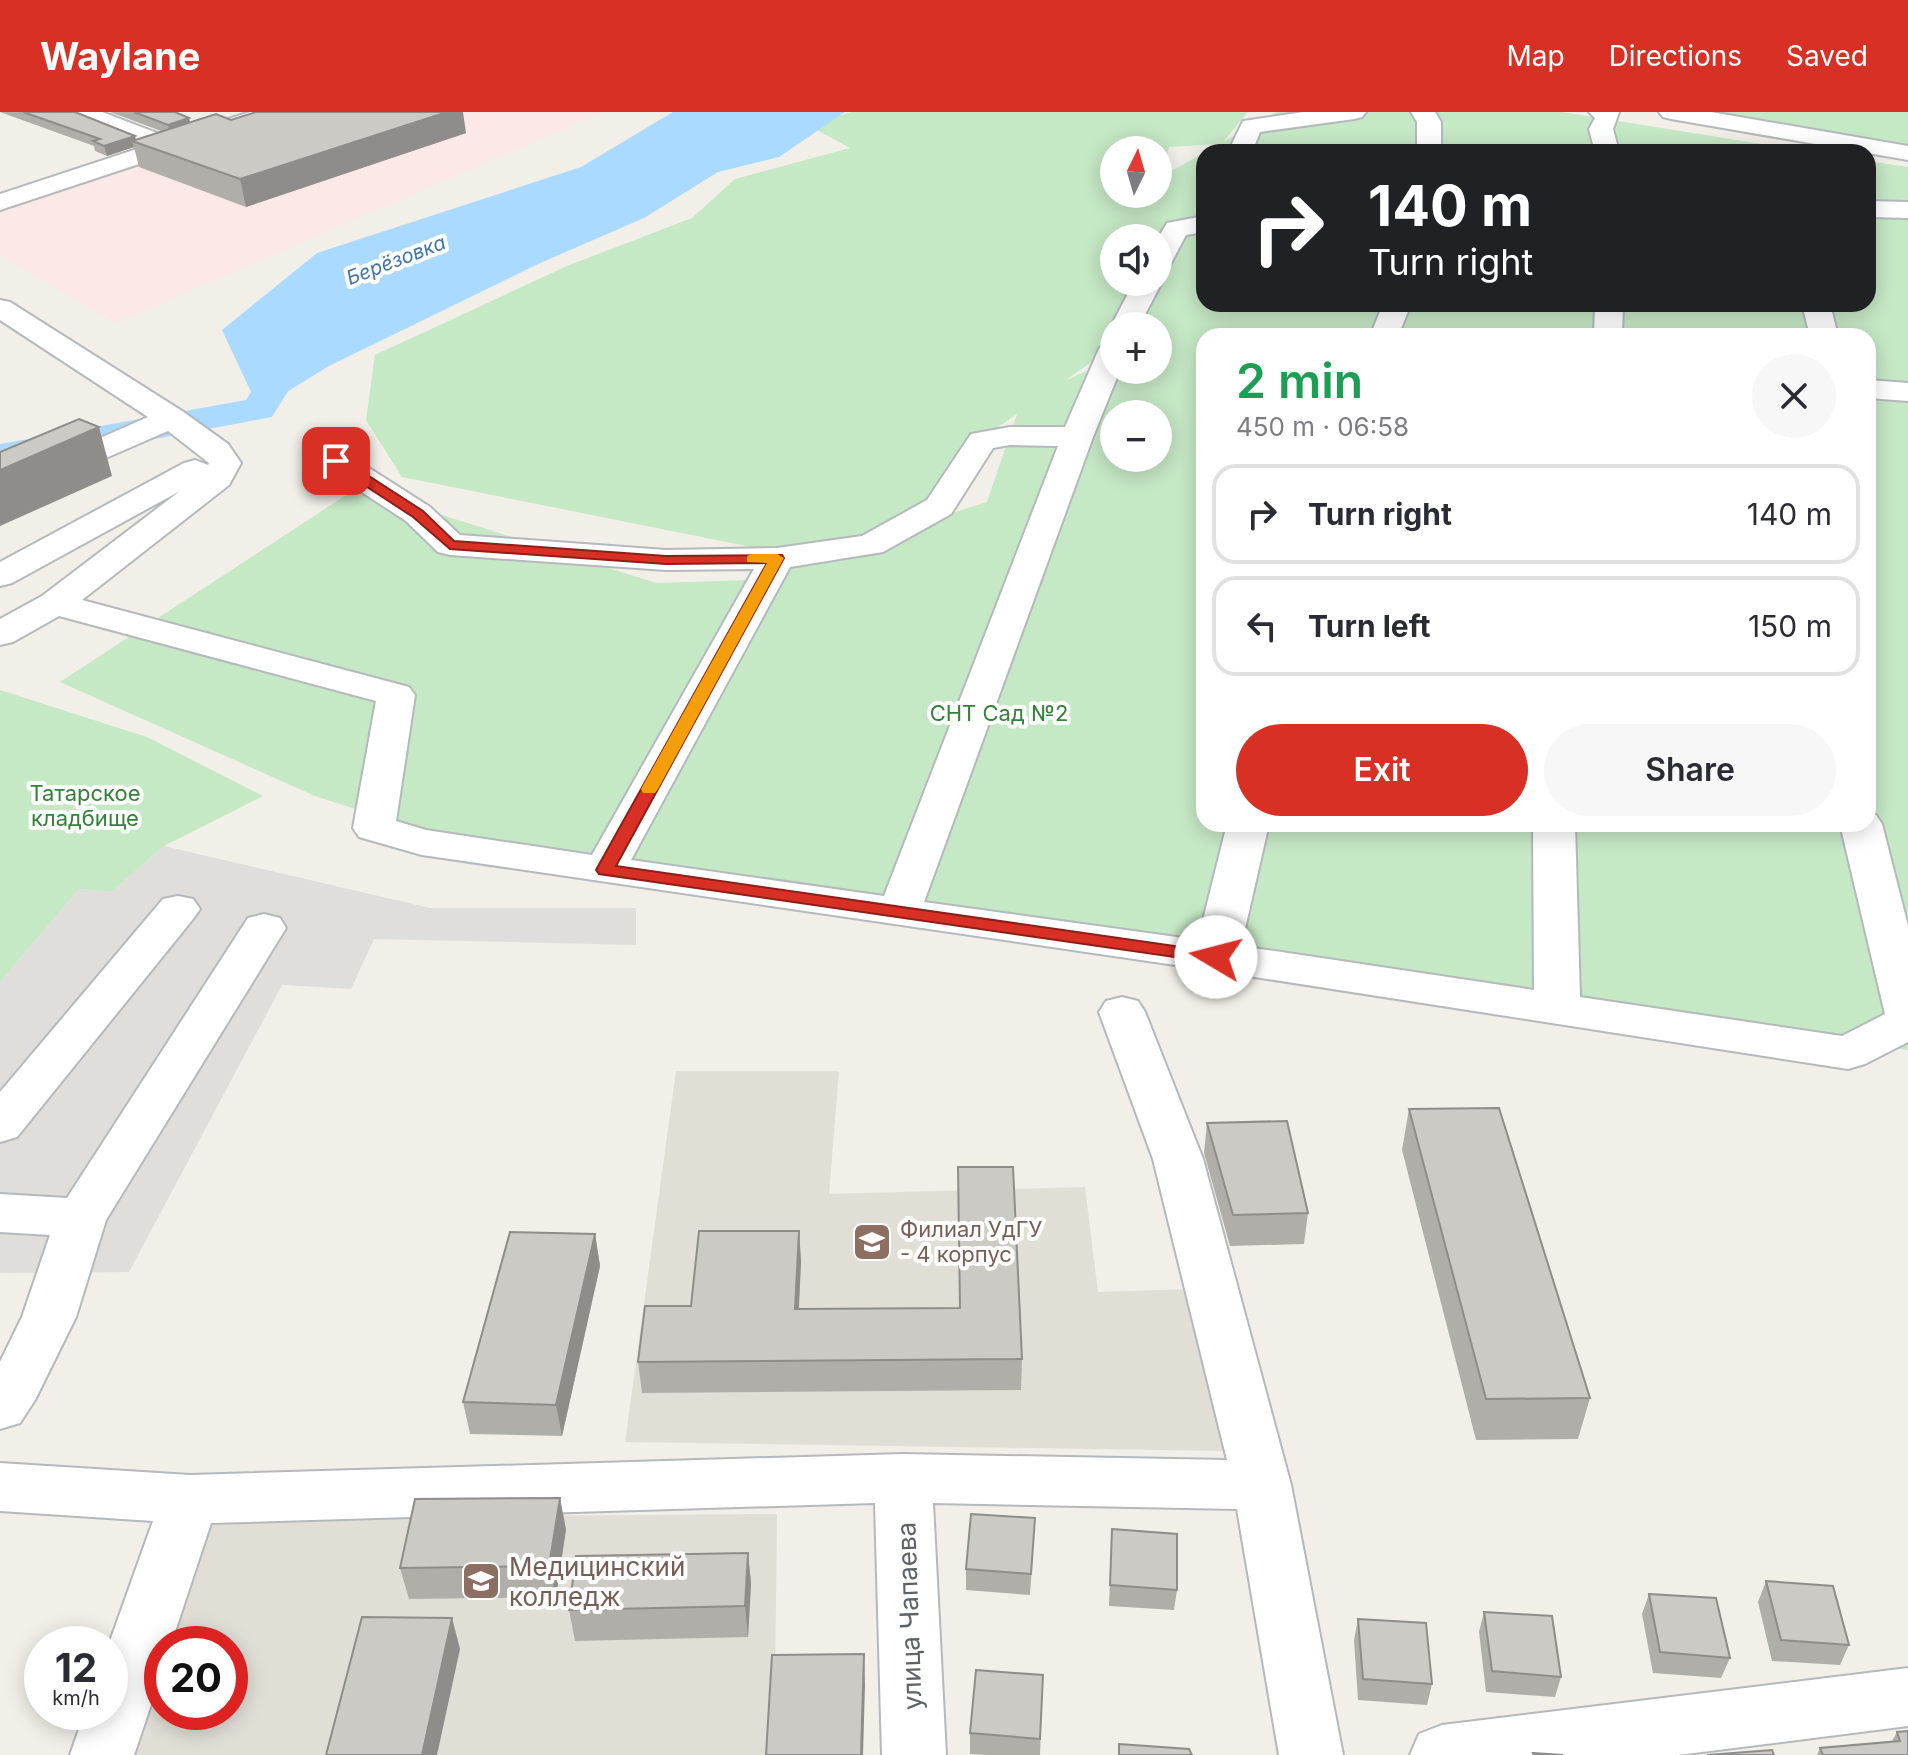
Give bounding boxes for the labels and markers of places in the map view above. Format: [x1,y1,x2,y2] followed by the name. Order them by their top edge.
[302,427,370,495] pin
[900,1216,1042,1267] place label: Филиал УдГУ - 4 корпус
[851,1221,893,1263] school or university icon: Филиал УдГУ - 4 корпус
[509,1551,685,1612] place label: Медицинский колледж
[460,1560,502,1602] school or university icon: Медицинский колледж

